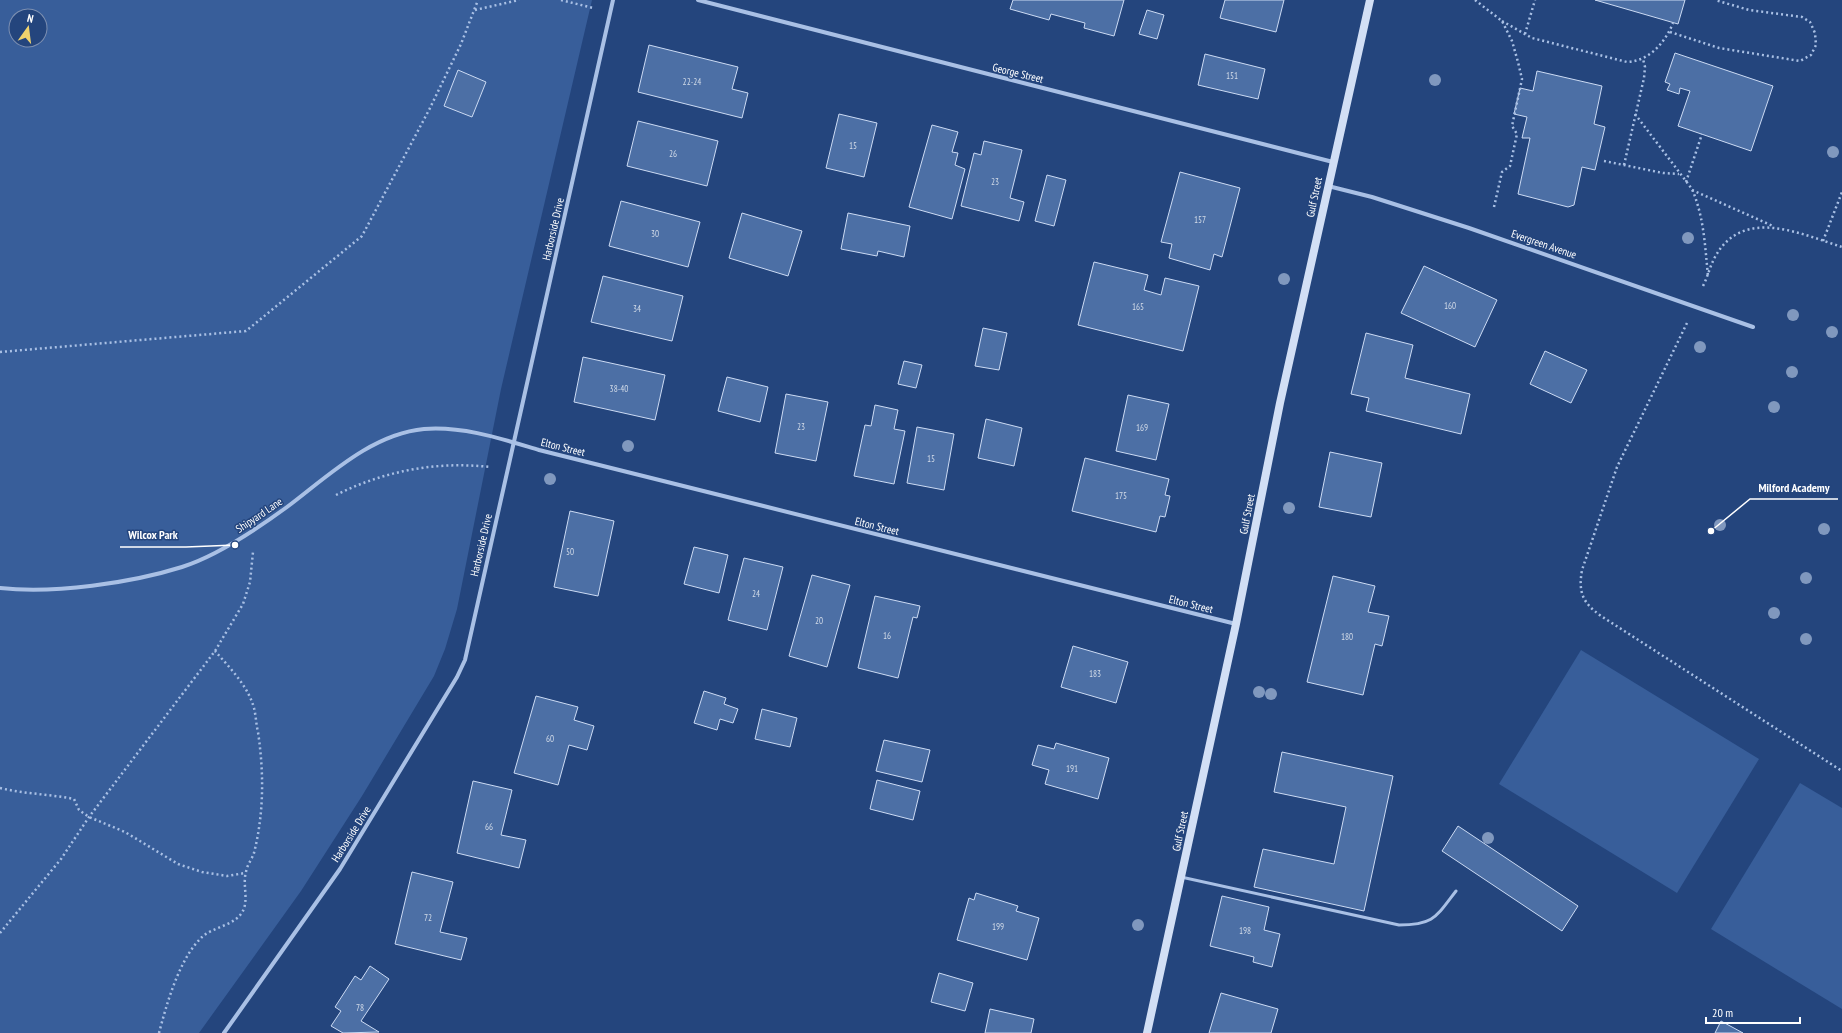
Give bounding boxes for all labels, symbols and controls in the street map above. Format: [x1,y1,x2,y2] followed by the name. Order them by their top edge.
[8,8,48,48] north arrow
[26,11,35,26] text: N
[991,60,1045,86] street label: George Street
[1226,70,1238,81] house number: 151
[683,76,701,87] house number: 22-24
[849,140,857,151] house number: 15
[669,148,677,159] house number: 26
[991,176,999,187] house number: 23
[1303,176,1325,218] street label: Gulf Street
[539,196,567,262] street label: Harborside Drive
[1194,214,1206,225] house number: 157
[1510,226,1579,262] street label: Evergreen Avenue
[651,228,659,239] house number: 30
[1444,300,1456,311] house number: 160
[1132,301,1144,312] house number: 165
[633,303,641,314] house number: 34
[610,383,628,394] house number: 38-40
[797,421,805,432] house number: 23
[1136,422,1148,433] house number: 169
[540,435,586,459] street label: Elton Street
[927,453,935,464] house number: 15
[1750,475,1838,499] callout: Milford Academy
[1758,480,1830,495] text: Milford Academy
[1115,490,1127,501] house number: 175
[1236,493,1258,535] street label: Gulf Street
[233,494,285,536] street label: Shipyard Lane
[467,512,495,578] street label: Harborside Drive
[854,514,900,538] street label: Elton Street
[120,523,186,547] callout: Wilcox Park
[127,527,178,542] text: Wilcox Park
[566,546,574,557] house number: 50
[752,588,760,599] house number: 24
[1168,592,1214,616] street label: Elton Street
[815,615,823,626] house number: 20
[883,630,891,641] house number: 16
[1341,631,1353,642] house number: 180
[1089,668,1101,679] house number: 183
[546,733,554,744] house number: 60
[1066,763,1078,774] house number: 191
[328,803,374,865] street label: Harborside Drive
[1169,810,1191,852] street label: Gulf Street
[485,821,493,832] house number: 66
[424,912,432,923] house number: 72
[992,921,1004,932] house number: 199
[1239,925,1251,936] house number: 198
[1706,999,1800,1025] scale bar
[356,1002,364,1013] house number: 78
[1712,1005,1733,1020] text: 20 m

